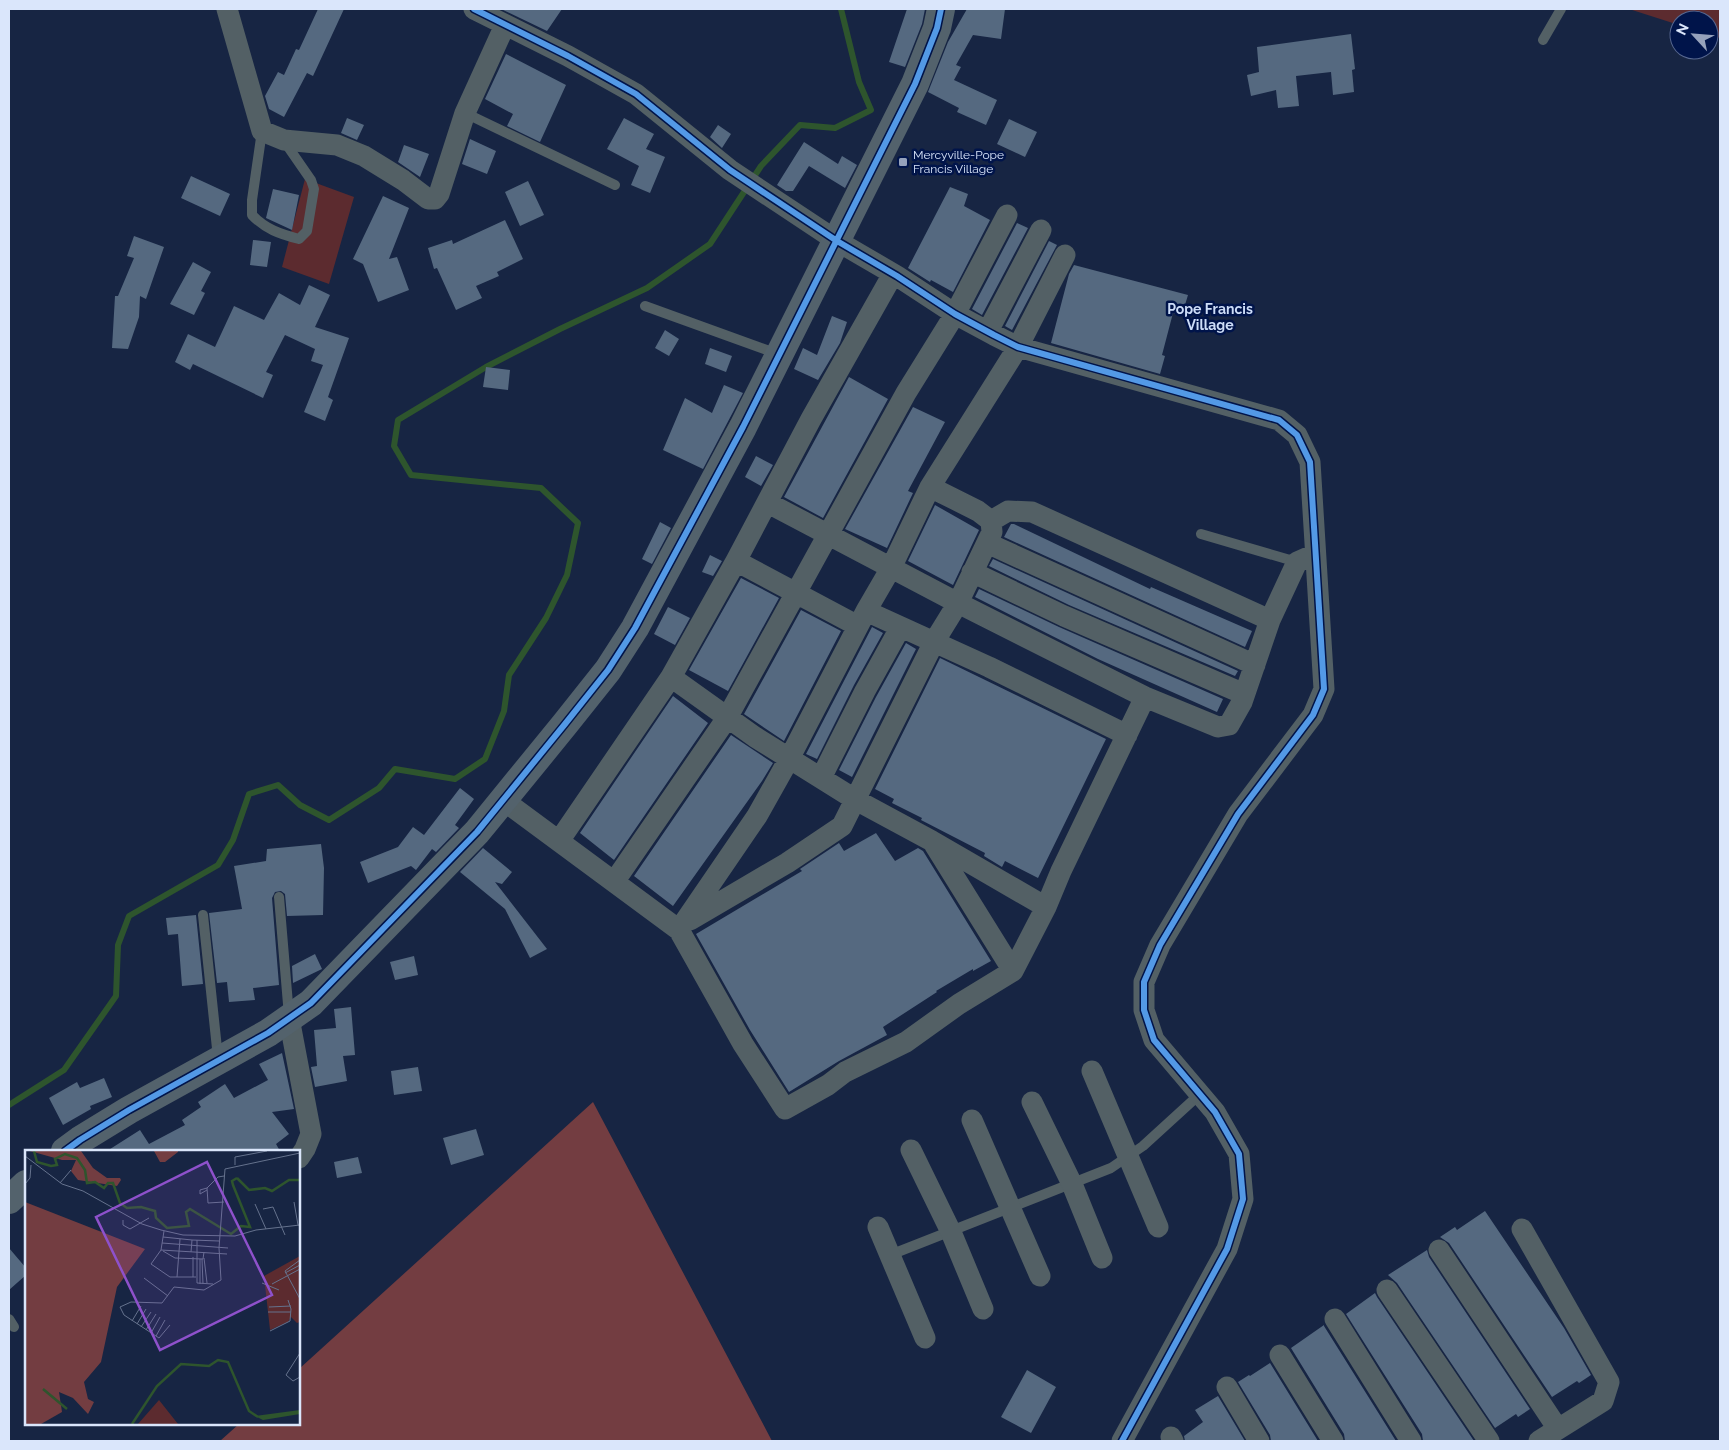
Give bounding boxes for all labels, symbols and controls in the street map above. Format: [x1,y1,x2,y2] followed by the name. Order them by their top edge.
[1669,10,1719,60] north arrow
[1673,21,1692,38] text: N
[913,148,1004,176] place label: Mercyville-Pope Francis Village
[897,156,909,168] marker: Mercyville-Pope Francis Village
[1167,301,1253,333] district label: Pope Francis Village
[25,1150,300,1425] inset map

